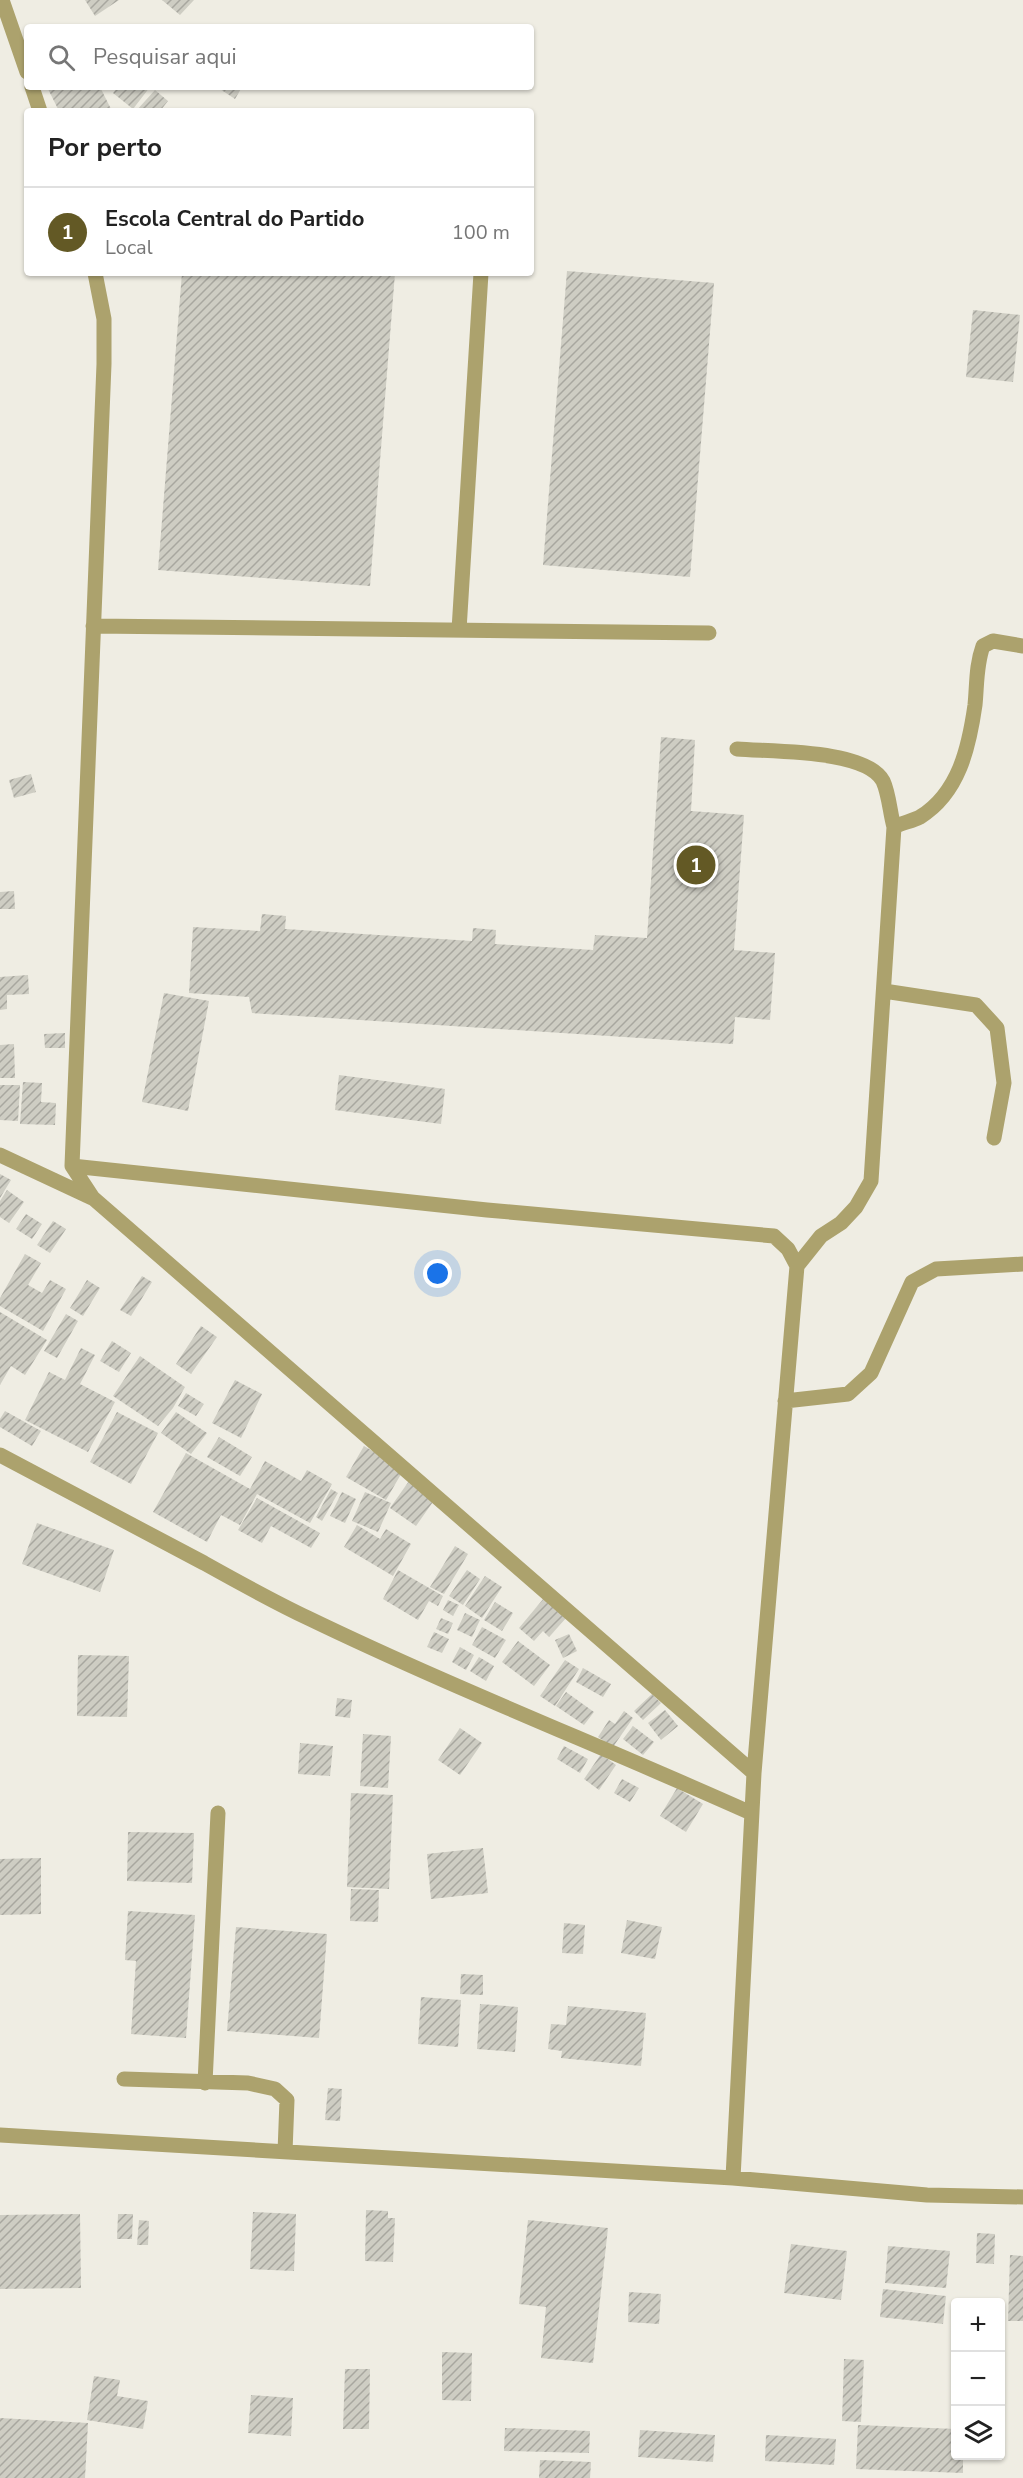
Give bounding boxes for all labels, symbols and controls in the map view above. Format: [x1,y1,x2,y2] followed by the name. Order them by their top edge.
[24,24,534,90] search box
[45,41,78,74] icon: search
[93,42,237,72] text: Pesquisar aqui
[48,130,162,165] text: Por perto
[105,204,364,234] text: Escola Central do Partido
[62,219,74,246] text: 1
[452,219,510,246] text: 100 m
[105,234,153,261] text: Local
[676,842,716,888] pin: 1
[423,1259,452,1288] your location
[951,2298,1005,2460] map controls
[951,2298,1005,2352] button: +
[951,2352,1005,2406] button: −
[951,2406,1005,2460] button: layers

